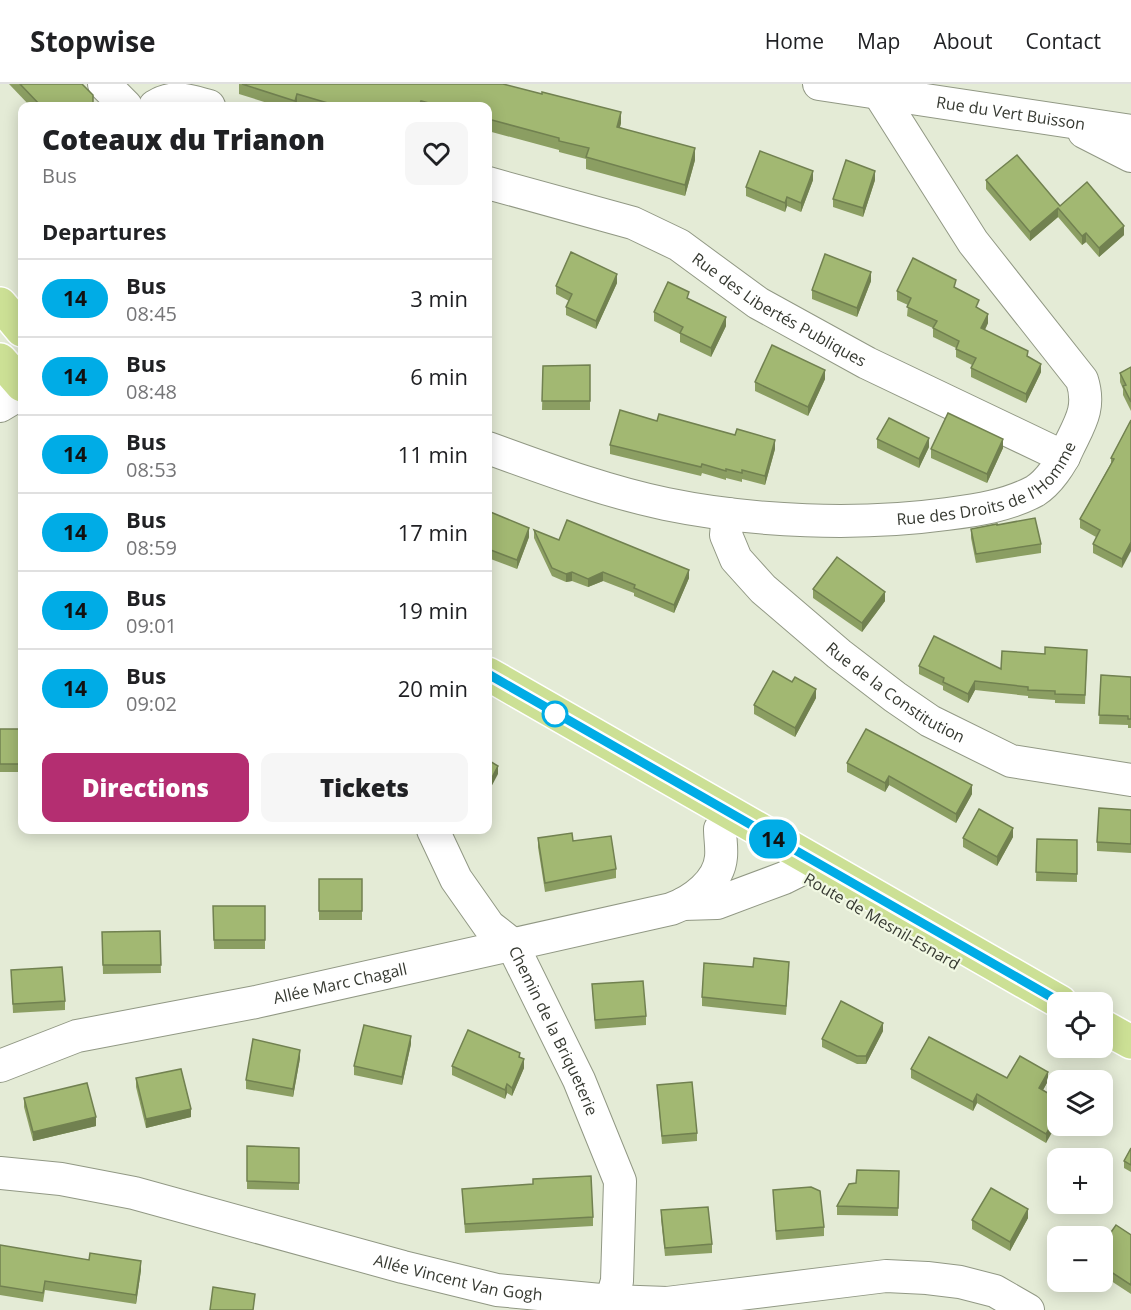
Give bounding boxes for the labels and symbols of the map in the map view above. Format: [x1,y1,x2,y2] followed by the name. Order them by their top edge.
[935,91,1087,135] street label: Rue du Vert Buisson
[688,247,870,372] street label: Rue des Libertés Publiques
[896,438,1081,530] street label: Rue des Droits de l'Homme
[821,637,969,748] street label: Rue de la Constitution
[542,701,568,727] unlabelled marker
[746,820,800,858] line badge: 14
[800,867,964,975] street label: Route de Mesnil-Esnard
[504,942,603,1119] street label: Chemin de la Briqueterie
[271,958,409,1009] street label: Allée Marc Chagall
[371,1249,544,1305] street label: Allée Vincent Van Gogh

